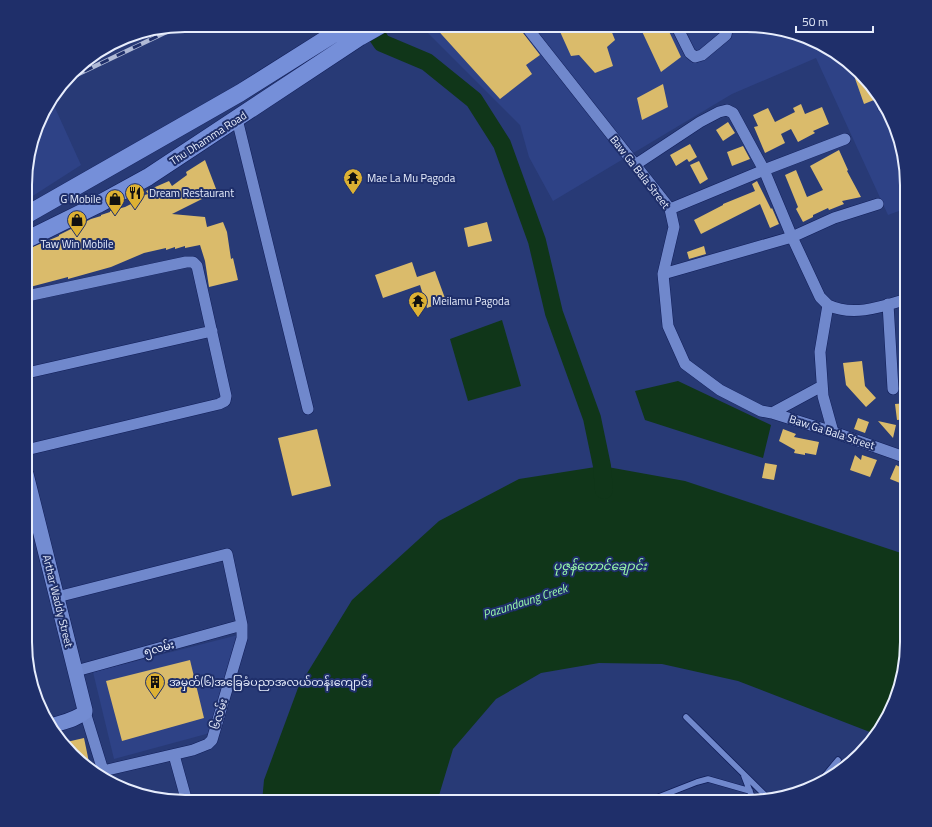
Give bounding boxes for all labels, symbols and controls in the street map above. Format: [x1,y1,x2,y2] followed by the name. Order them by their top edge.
[796,8,873,34] scale bar
[802,12,828,31] text: 50 m
[166,107,250,169] street label: Thu Dhamma Road
[606,132,674,212] street label: Baw Ga Bala Street
[342,167,364,195] temple icon: Mae La Mu Pagoda
[367,170,456,186] place label: Mae La Mu Pagoda
[124,182,146,210] restaurant icon: Dream Restaurant
[149,185,234,201] place label: Dream Restaurant
[104,188,126,216] shop icon: G Mobile
[61,191,101,207] place label: G Mobile
[66,209,88,237] shop icon: Taw Win Mobile
[41,236,114,252] place label: Taw Win Mobile
[407,290,429,318] temple icon: Meilamu Pagoda
[432,293,510,309] place label: Meilamu Pagoda
[787,411,877,453] street label: Baw Ga Bala Street
[39,553,77,649] street label: Arthar Waddy Street
[553,556,648,576] water label: ပုဇွန်တောင်ချောင်း
[480,578,571,624] water label: Pazundaung Creek
[142,636,177,661] street label: ၅လမ်း
[144,671,166,699] building icon: အမှတ်(၆)အခြေခံပညာအလယ်တန်းကျောင်း
[169,674,372,691] place label: အမှတ်(၆)အခြေခံပညာအလယ်တန်းကျောင်း
[207,696,231,731] street label: ၆လမ်း

